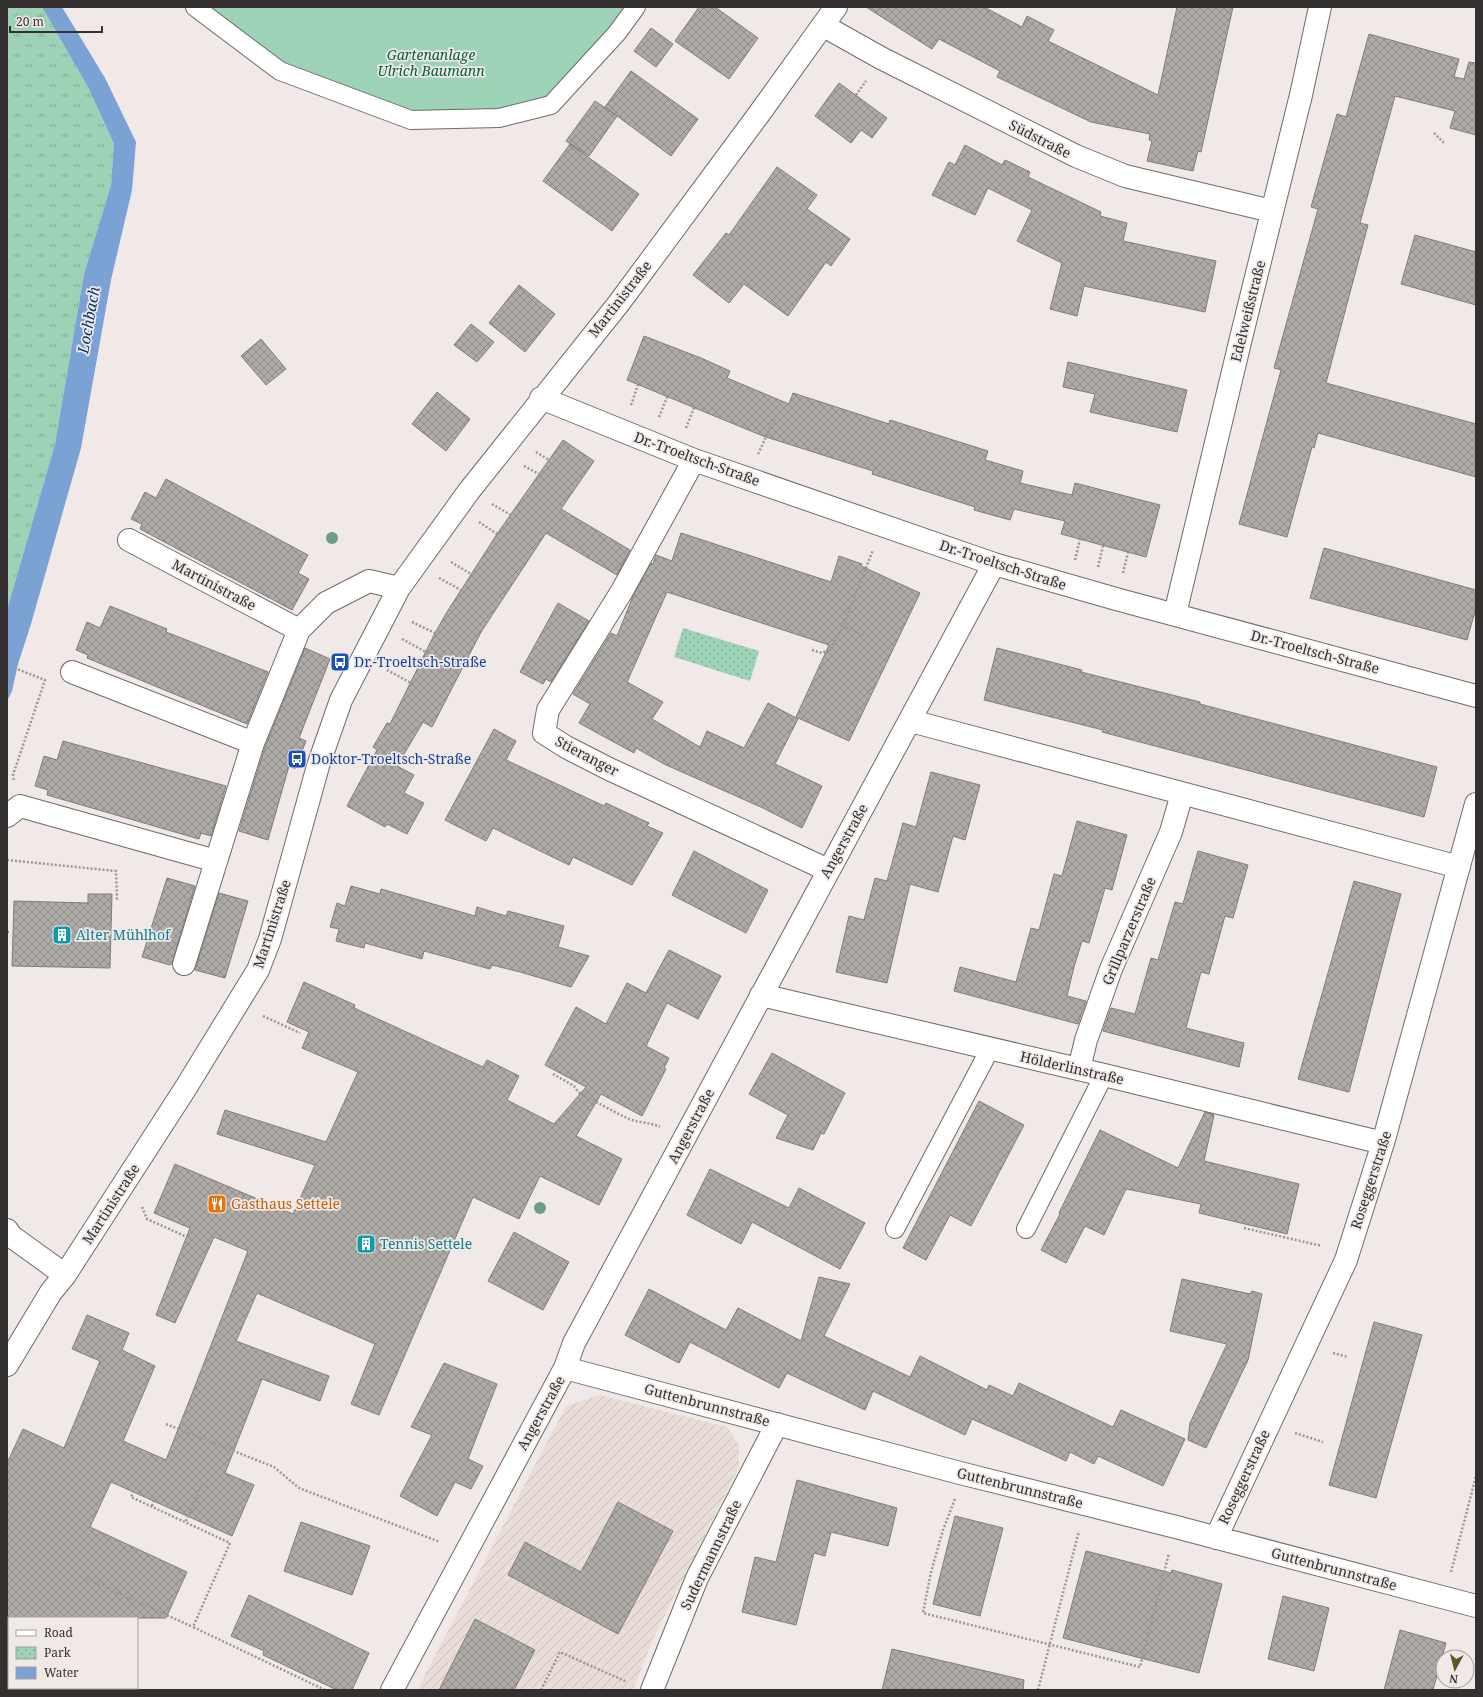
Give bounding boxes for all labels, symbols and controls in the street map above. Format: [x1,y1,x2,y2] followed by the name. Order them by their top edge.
[10,8,102,34] scale bar
[16,13,44,30] text: 20 m
[377,45,485,80] park label: Gartenanlage Ulrich Baumann
[1006,115,1074,162] street label: Südstraße
[584,256,656,341] street label: Martinistraße
[1226,258,1269,364] street label: Edelweißstraße
[72,285,104,356] water label: Lochbach
[632,427,763,490] street label: Dr.-Troeltsch-Straße
[937,535,1069,594] street label: Dr.-Troeltsch-Straße
[169,554,260,615] street label: Martinistraße
[1249,625,1382,678] street label: Dr.-Troeltsch-Straße
[329,651,351,673] bus stop icon: Dr.-Troeltsch-Straße
[354,652,487,671] place label: Dr.-Troeltsch-Straße
[552,731,623,780] street label: Stieranger
[286,748,308,770] bus stop icon: Doktor-Troeltsch-Straße
[311,749,471,768] place label: Doktor-Troeltsch-Straße
[815,800,872,881] street label: Angerstraße
[1097,874,1160,988] street label: Grillparzerstraße
[248,877,295,971] street label: Martinistraße
[51,924,73,946] building icon: Alter Mühlhof
[76,925,172,944] place label: Alter Mühlhof
[1018,1046,1126,1089] street label: Hölderlinstraße
[663,1085,718,1167] street label: Angerstraße
[1346,1128,1395,1231] street label: Roseggerstraße
[77,1160,144,1248] street label: Martinistraße
[206,1193,228,1215] restaurant icon: Gasthaus Settele
[231,1194,340,1213] place label: Gasthaus Settele
[355,1233,377,1255] building icon: Tennis Settele
[380,1234,472,1253] place label: Tennis Settele
[512,1372,569,1453] street label: Angerstraße
[642,1379,772,1430] street label: Guttenbrunnstraße
[1213,1426,1274,1527] street label: Roseggerstraße
[955,1463,1085,1512] street label: Guttenbrunnstraße
[676,1497,745,1613] street label: Sudermannstraße
[1269,1543,1399,1594] street label: Guttenbrunnstraße
[8,1617,138,1689] legend
[44,1624,74,1641] text: Road
[44,1644,72,1661] text: Park
[1435,1649,1475,1689] north arrow
[44,1664,79,1681] text: Water
[1448,1671,1459,1687] text: N

